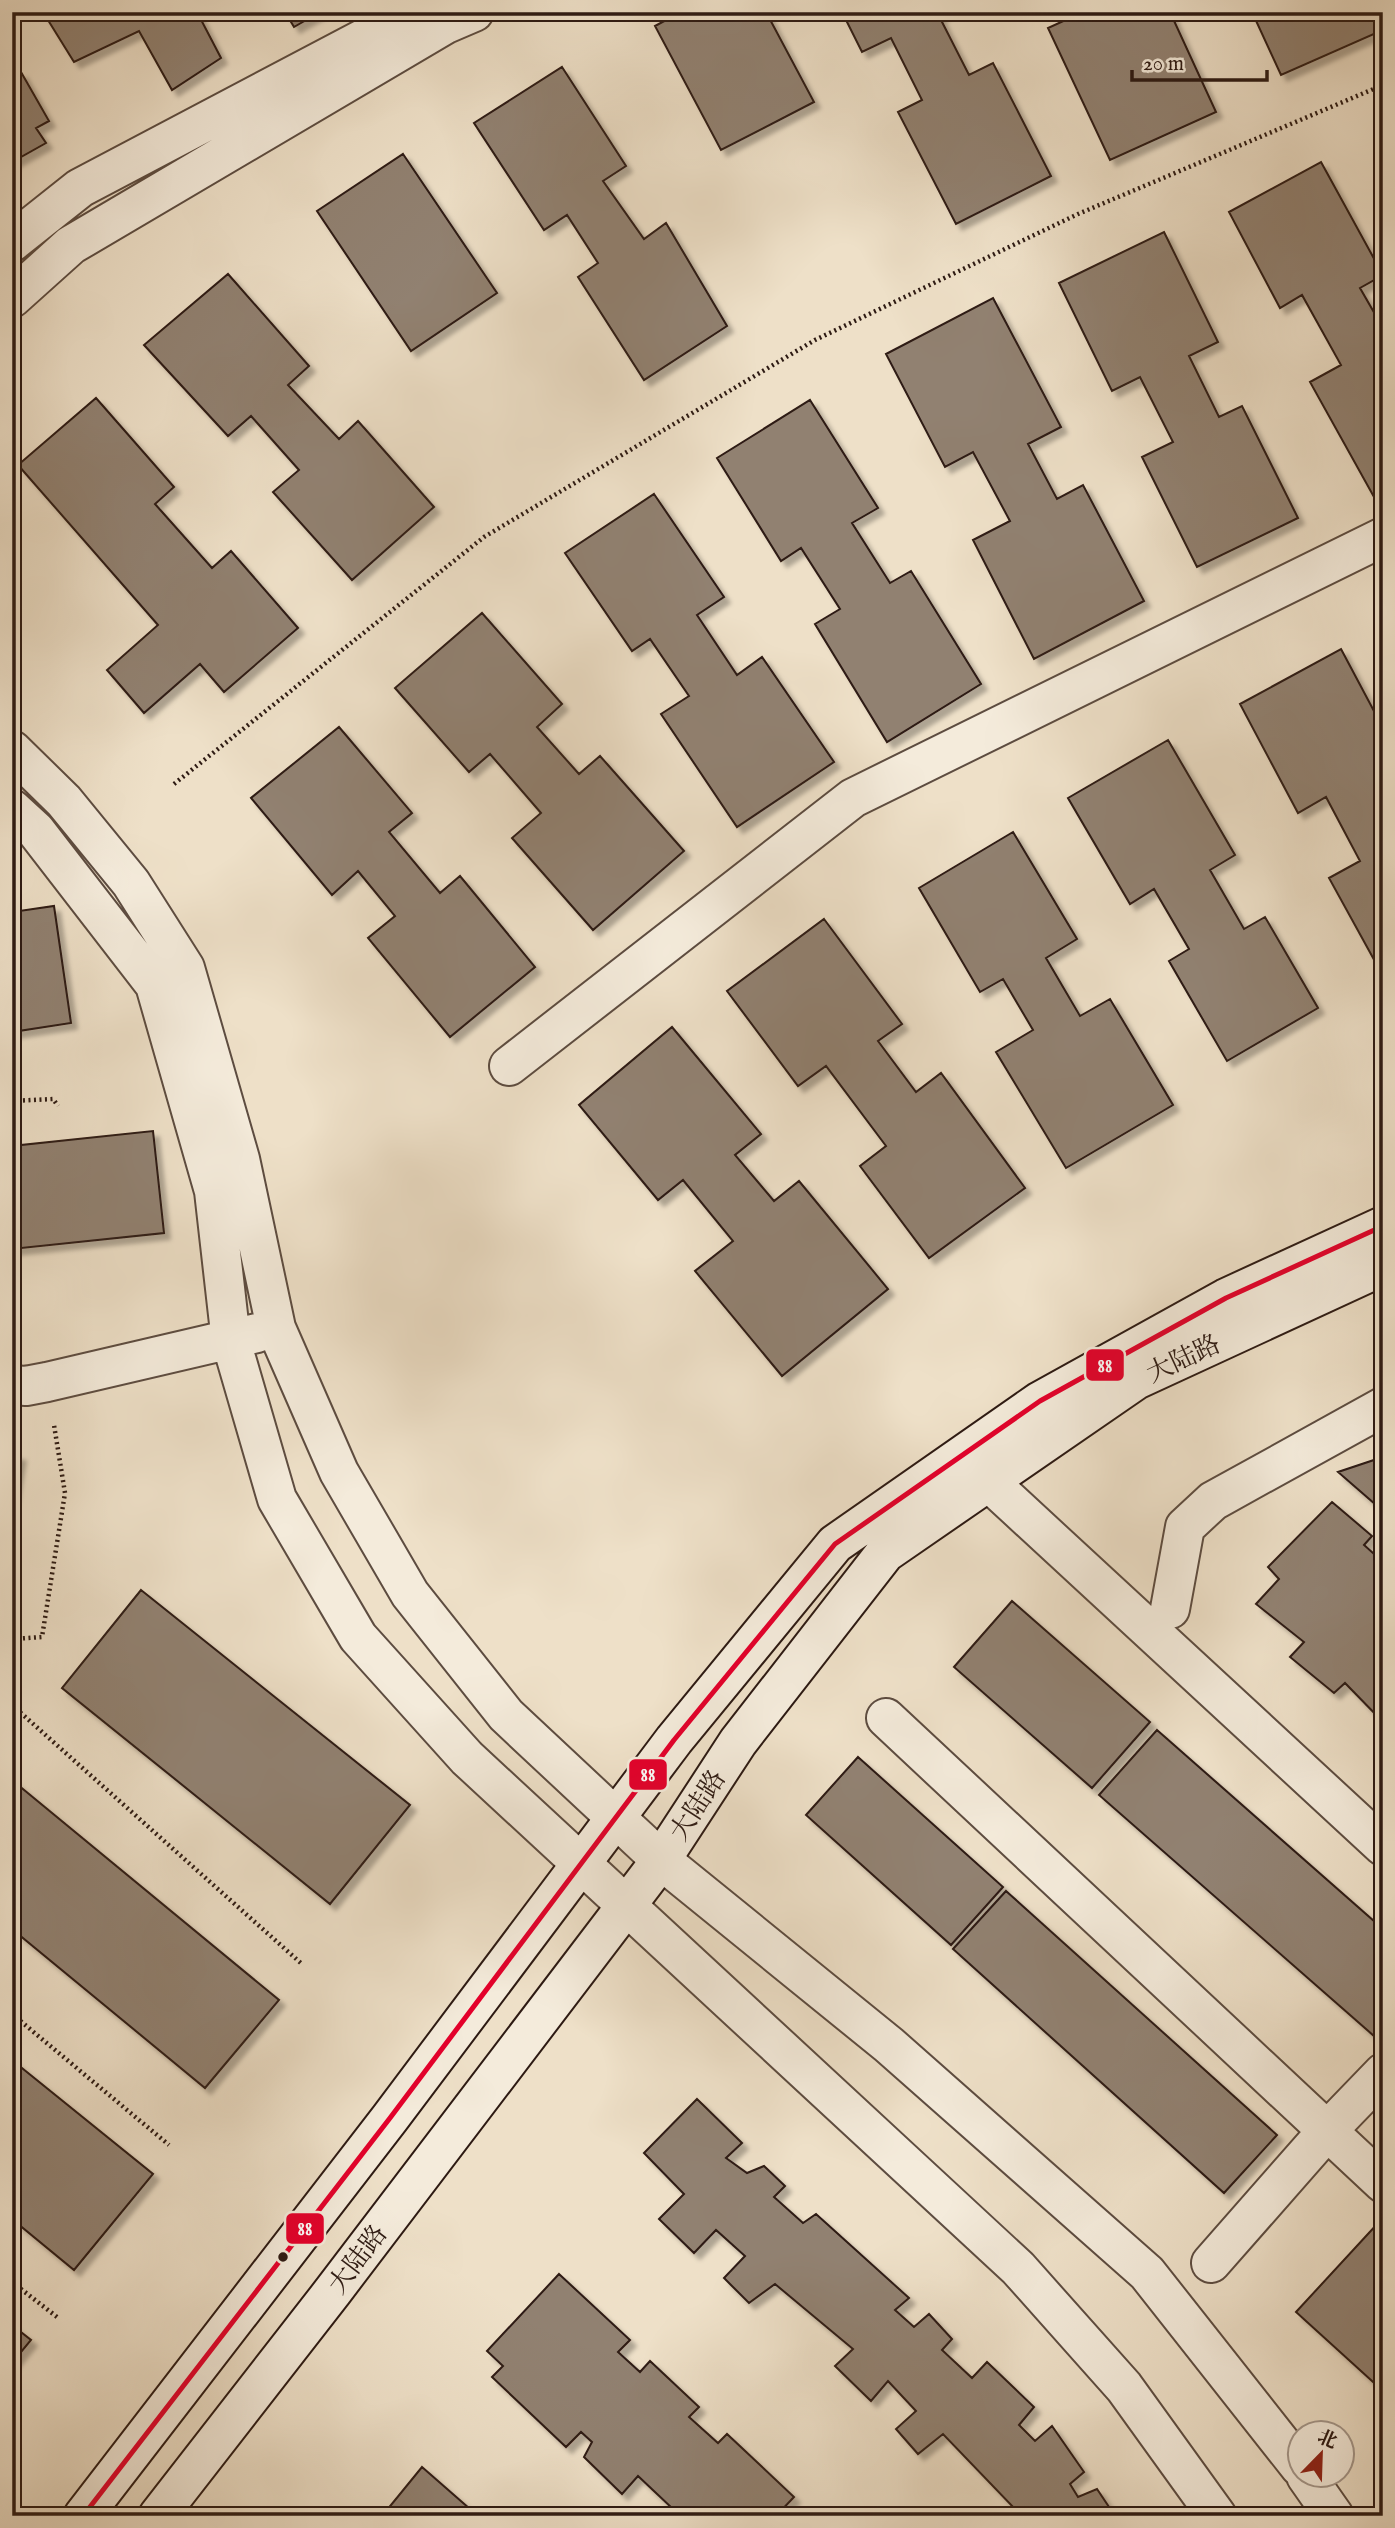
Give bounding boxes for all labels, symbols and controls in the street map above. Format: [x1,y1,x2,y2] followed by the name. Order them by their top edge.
[1132,38,1267,82] scale bar
[1143,51,1184,78] text: 20 m
[1141,1328,1226,1391] street label: 大陆路
[1085,1348,1125,1382] line badge: 88
[1098,1355,1112,1379] text: 88
[628,1758,668,1791] line badge: 88
[641,1764,655,1788] text: 88
[663,1764,733,1848] street label: 大陆路
[285,2212,325,2245] line badge: 88
[298,2218,312,2242] text: 88
[322,2219,395,2301] street label: 大陆路
[276,2250,290,2264] unlabelled marker
[1286,2420,1356,2490] north arrow
[1313,2425,1340,2455] text: 北

